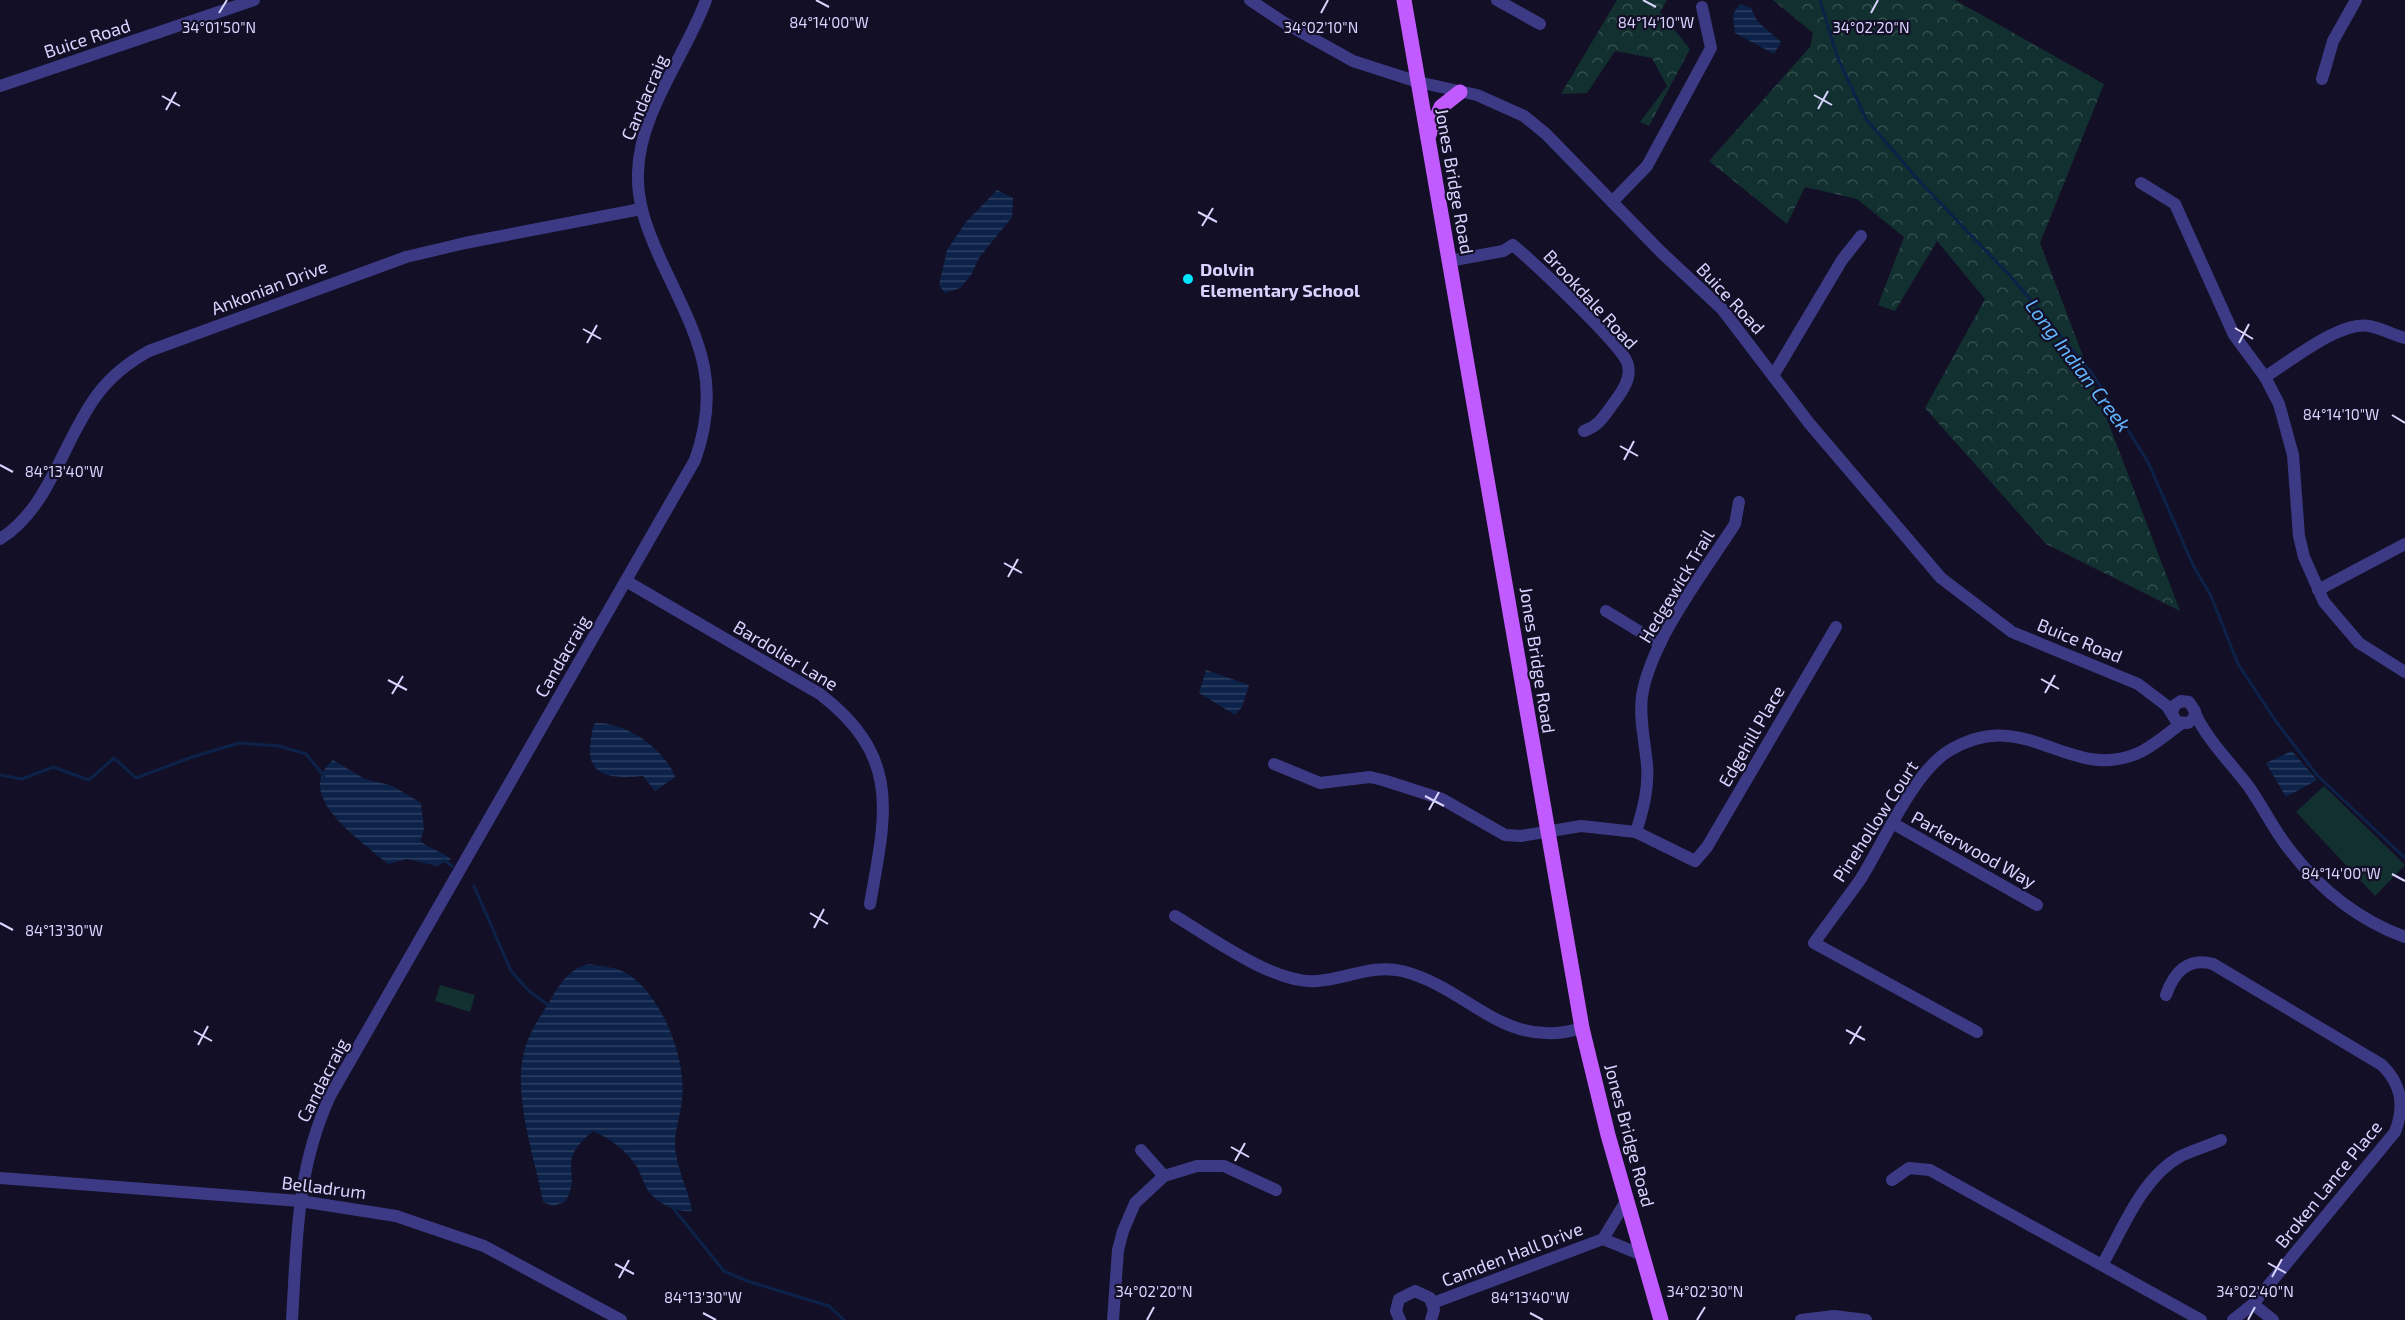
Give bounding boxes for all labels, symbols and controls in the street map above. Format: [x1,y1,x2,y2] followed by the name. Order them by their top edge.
[789,13,869,31] text: 84°14'00"W
[1618,13,1694,31] text: 84°14'10"W
[41,14,133,62] street label: Buice Road
[182,18,256,36] text: 34°01'50"N
[1284,18,1358,36] text: 34°02'10"N
[1833,18,1909,36] text: 34°02'20"N
[616,51,672,143] street label: Candacraig
[1431,106,1479,256] street label: Jones Bridge Road
[1539,245,1643,353] street label: Brookdale Road
[208,255,330,319] street label: Ankonian Drive
[1200,258,1360,301] place label: Dolvin Elementary School
[1692,258,1770,338] street label: Buice Road
[1181,272,1195,286] marker: Dolvin Elementary School
[2021,294,2137,436] water label: Long Indian Creek
[2303,405,2379,423] text: 84°14'10"W
[25,462,103,480] text: 84°13'40"W
[1634,525,1719,647] street label: Hedgewick Trail
[1516,585,1560,735] street label: Jones Bridge Road
[530,611,594,701] street label: Candacraig
[2034,613,2126,667] street label: Buice Road
[730,615,842,695] street label: Bardolier Lane
[1713,681,1789,791] street label: Edgehill Place
[1828,756,1922,886] street label: Pinehollow Court
[1908,806,2041,893] street label: Parkerwood Way
[2301,864,2381,882] text: 84°14'00"W
[25,921,103,939] text: 84°13'30"W
[291,1034,353,1126] street label: Candacraig
[1600,1061,1660,1209] street label: Jones Bridge Road
[2270,1116,2386,1252] street label: Broken Lance Place
[280,1171,368,1203] street label: Belladrum
[1438,1217,1586,1291] street label: Camden Hall Drive
[1116,1282,1192,1300] text: 34°02'20"N
[1667,1282,1743,1300] text: 34°02'30"N
[2216,1282,2294,1300] text: 34°02'40"N
[664,1288,742,1306] text: 84°13'30"W
[1491,1288,1569,1306] text: 84°13'40"W

